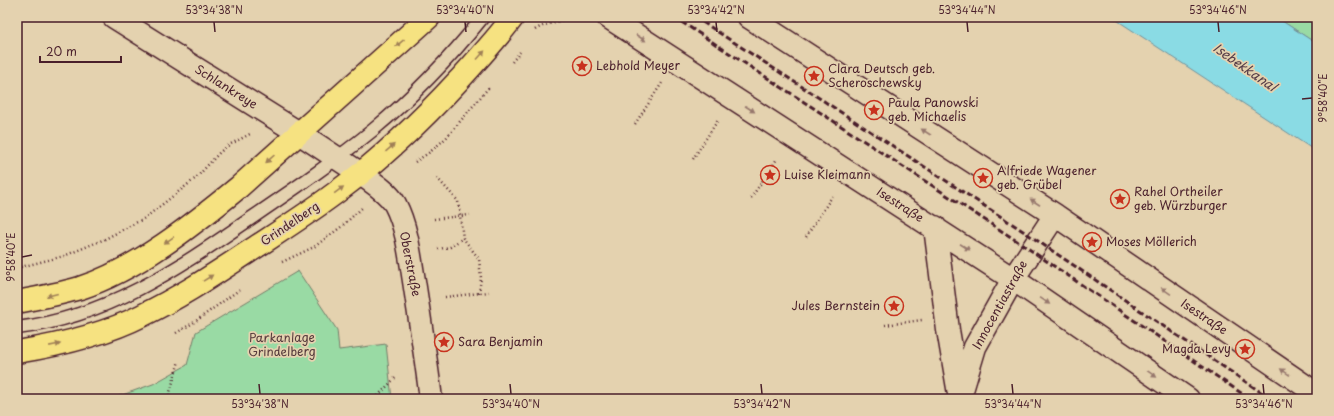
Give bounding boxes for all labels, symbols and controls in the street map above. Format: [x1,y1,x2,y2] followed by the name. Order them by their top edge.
[185,2,243,17] text: 53°34'38"N
[436,2,494,17] text: 53°34'40"N
[687,2,745,17] text: 53°34'42"N
[938,2,996,17] text: 53°34'44"N
[1189,2,1247,17] text: 53°34'46"N
[636,34,646,42] one-way arrow
[40,38,121,64] scale bar
[395,38,405,47] one-way arrow
[1210,38,1283,97] water label: Isebekkanal
[46,42,77,60] text: 20 m
[477,50,486,61] one-way arrow
[571,55,593,77] place icon: Lebhold Meyer
[596,56,680,74] place label: Lebhold Meyer
[828,59,935,91] place label: Clara Deutsch geb. Scheroschewsky
[192,60,262,113] street label: Schlankreye
[803,65,825,87] place icon: Clara Deutsch geb. Scheroschewsky
[1315,73,1330,123] text: 9°58'40"E
[888,93,979,125] place label: Paula Panowski geb. Michaelis
[863,99,885,121] place icon: Paula Panowski geb. Michaelis
[744,105,756,112] one-way arrow
[921,128,931,136] one-way arrow
[385,143,396,152] one-way arrow
[265,154,275,164] one-way arrow
[997,161,1097,193] place label: Alfriede Wagener geb. Grübel
[759,164,781,186] place icon: Luise Kleimann
[784,165,871,183] place label: Luise Kleimann
[972,167,994,189] place icon: Alfriede Wagener geb. Grübel
[873,182,928,226] street label: Isestraße
[1134,182,1228,214] place label: Rahel Ortheiler geb. Würzburger
[334,186,345,195] one-way arrow
[1109,188,1131,210] place icon: Rahel Ortheiler geb. Würzburger
[256,197,323,249] street label: Grindelberg
[1029,199,1041,206] one-way arrow
[396,230,426,298] street label: Oberstraße
[1081,231,1103,253] place icon: Moses Möllerich
[3,232,18,282] text: 9°58'40"E
[1106,232,1197,250] place label: Moses Möllerich
[163,236,174,244] one-way arrow
[959,244,971,251] one-way arrow
[967,257,1031,352] street label: Innocentiastraße
[203,274,213,282] one-way arrow
[1160,287,1171,295] one-way arrow
[46,292,58,298] one-way arrow
[1178,294,1232,338] street label: Isestraße
[883,295,905,317] place icon: Jules Bernstein
[791,296,880,314] place label: Jules Bernstein
[1040,297,1050,305] one-way arrow
[248,328,316,360] park label: Parkanlage Grindelberg
[433,331,455,353] place icon: Sara Benjamin
[458,332,543,350] place label: Sara Benjamin
[1234,338,1256,360] place icon: Magda Levy
[1162,339,1231,357] place label: Magda Levy
[49,342,62,348] one-way arrow
[1280,368,1290,376] one-way arrow
[1146,371,1158,378] one-way arrow
[231,396,289,411] text: 53°34'38"N
[482,396,540,411] text: 53°34'40"N
[733,396,791,411] text: 53°34'42"N
[984,396,1042,411] text: 53°34'44"N
[1235,396,1293,411] text: 53°34'46"N

